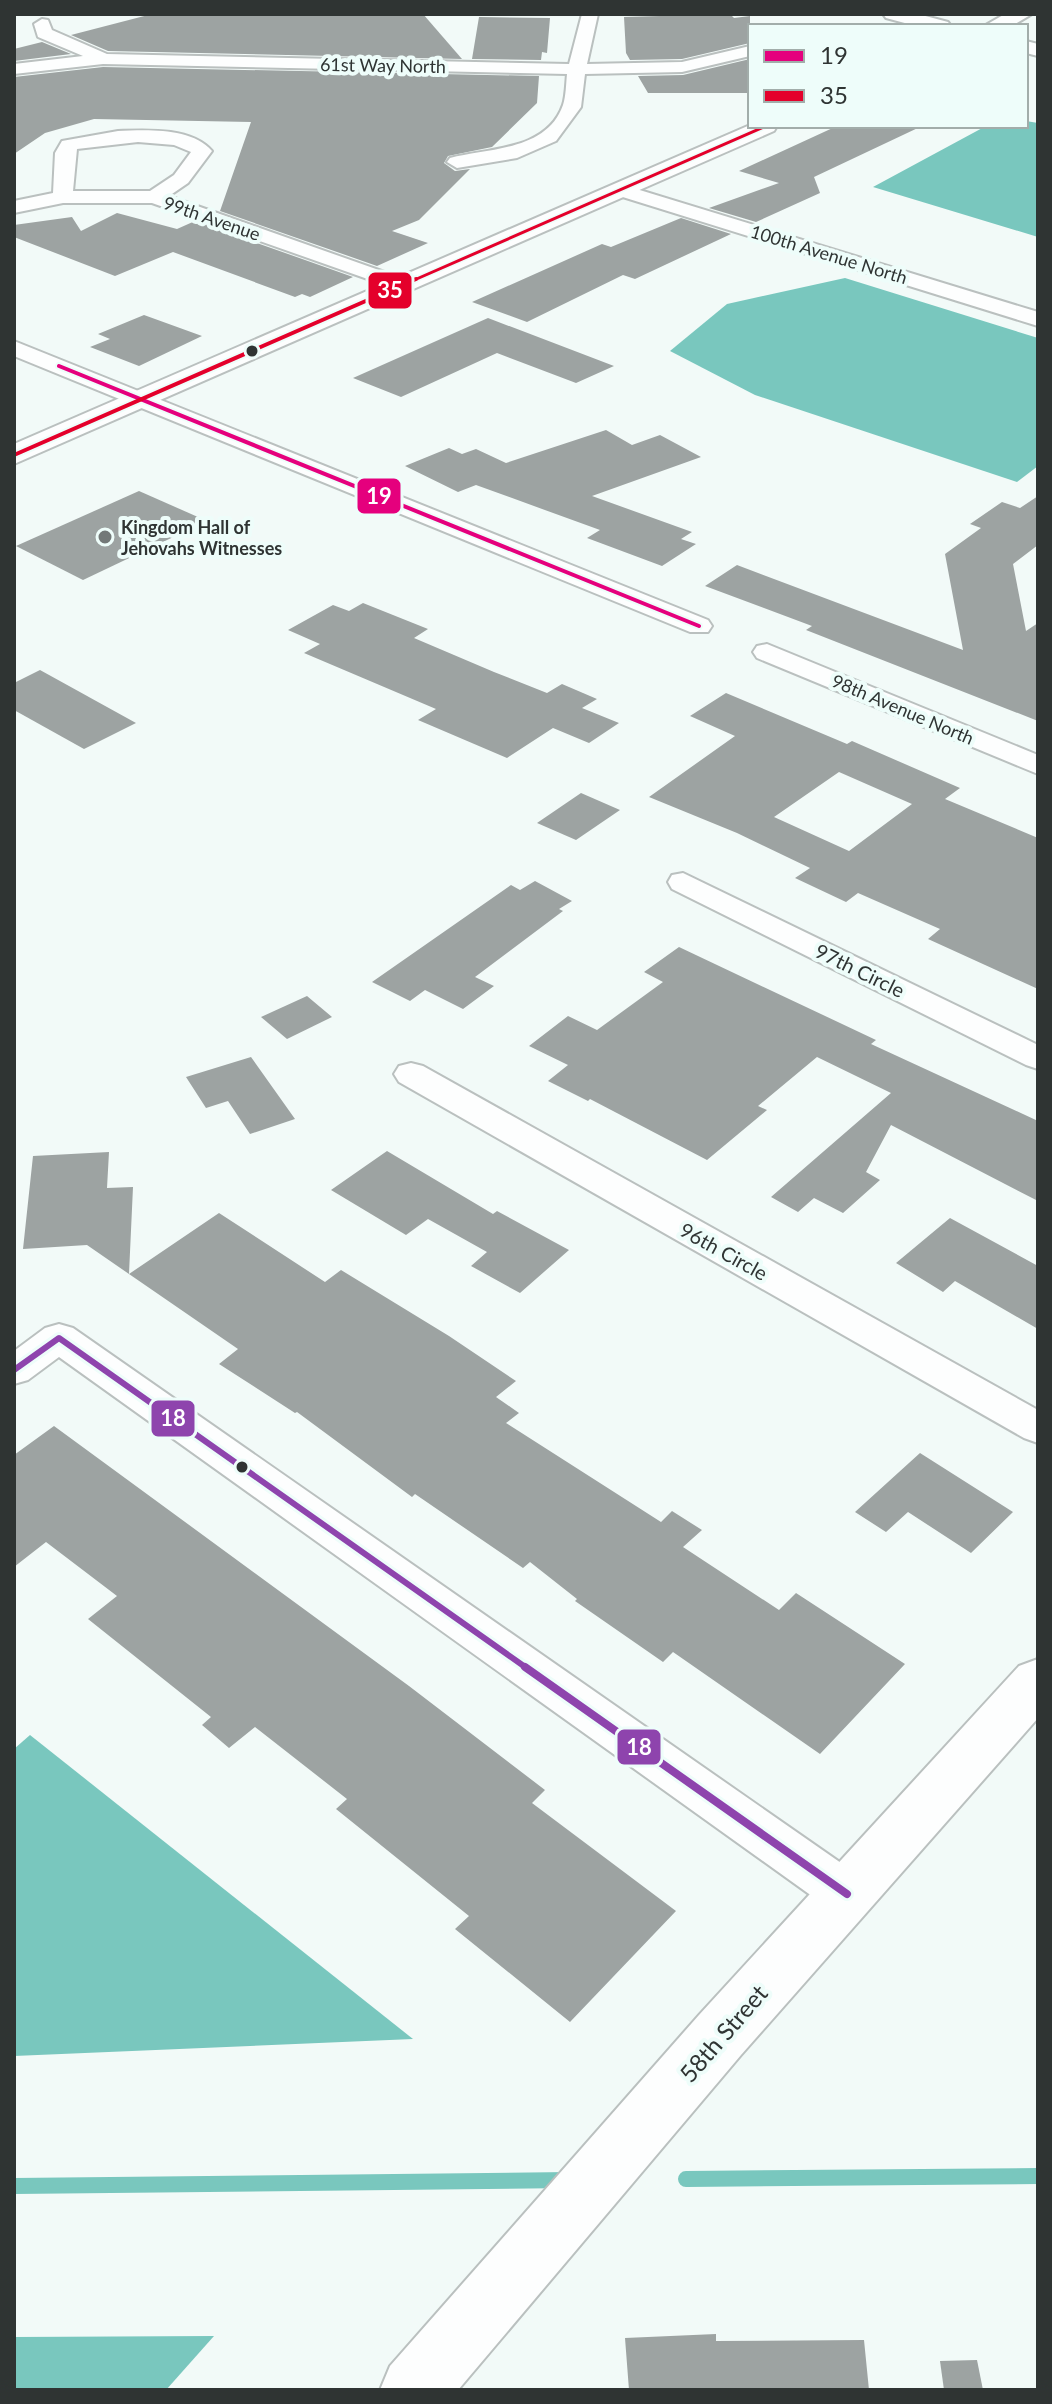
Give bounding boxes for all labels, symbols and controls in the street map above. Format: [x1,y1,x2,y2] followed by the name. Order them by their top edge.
[748,24,1028,128] legend
[820,40,848,69] text: 19
[320,53,446,77] street label: 61st Way North
[820,80,848,109] text: 35
[161,191,263,245] street label: 99th Avenue
[748,220,910,288] street label: 100th Avenue North
[367,271,413,310] line badge: 35
[377,276,403,303] text: 35
[244,343,260,359] unlabelled marker
[356,477,402,515] line badge: 19
[366,482,392,509] text: 19
[121,516,282,559] place label: Kingdom Hall of Jehovahs Witnesses
[96,528,114,546] marker: Kingdom Hall of Jehovahs Witnesses
[829,669,977,749] street label: 98th Avenue North
[811,938,909,1002] street label: 97th Circle
[676,1217,772,1285] street label: 96th Circle
[150,1399,196,1438] line badge: 18
[160,1404,186,1431] text: 18
[234,1459,250,1475] unlabelled marker
[616,1728,662,1766] line badge: 18
[626,1733,652,1760] text: 18
[673,1978,773,2087] street label: 58th Street

